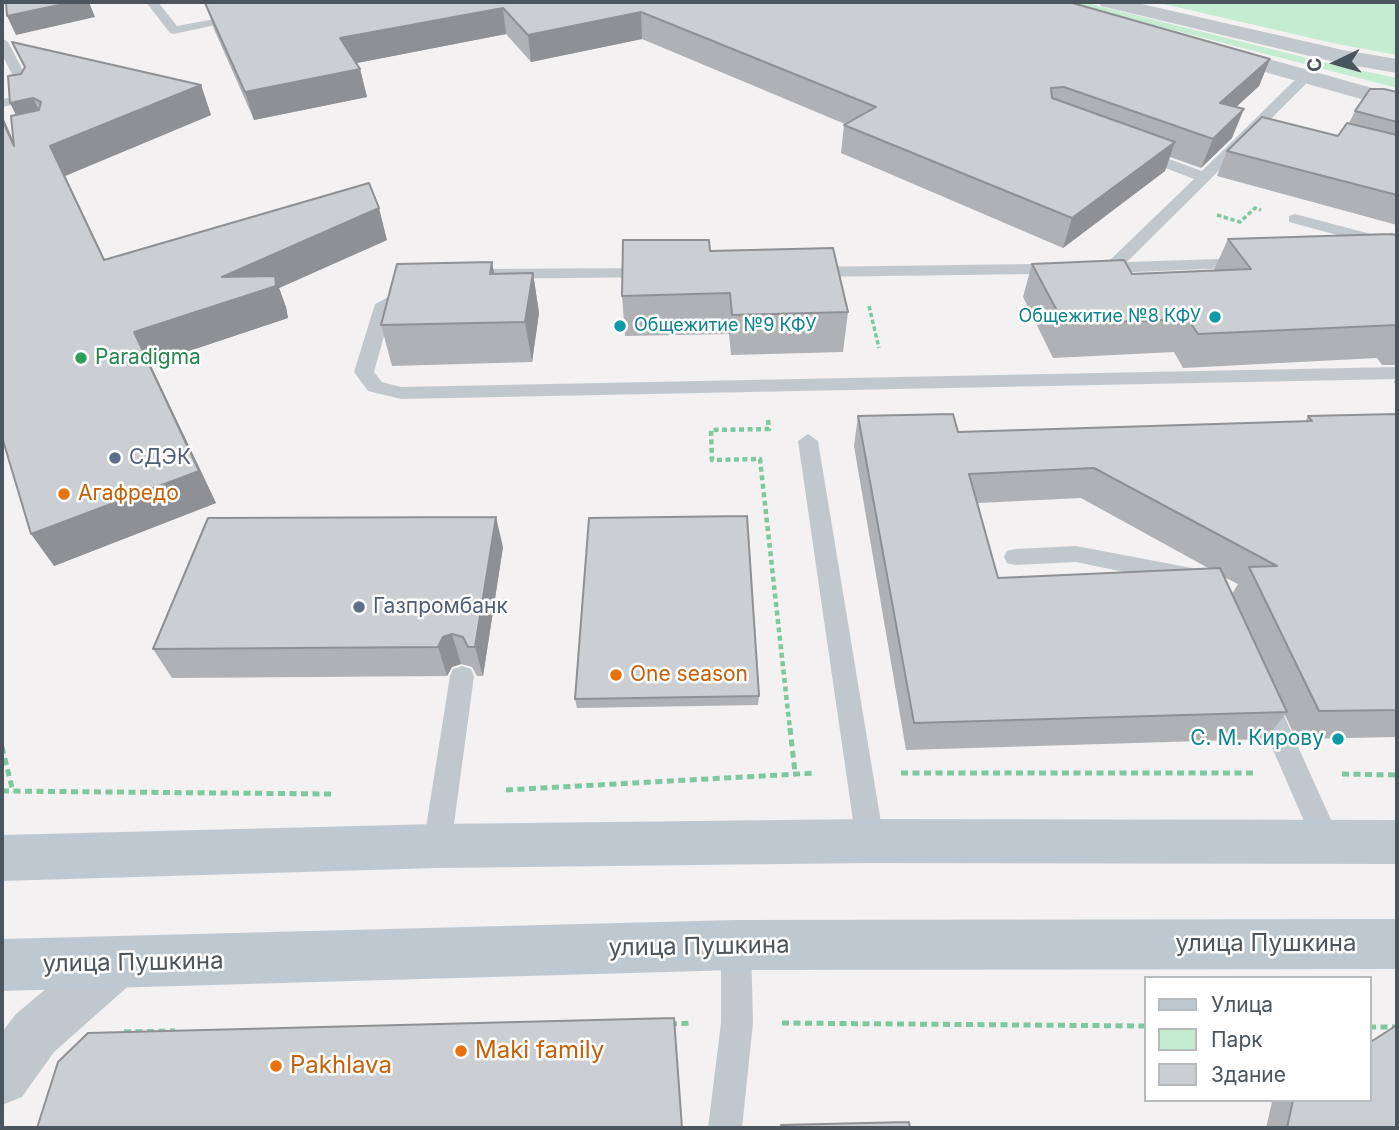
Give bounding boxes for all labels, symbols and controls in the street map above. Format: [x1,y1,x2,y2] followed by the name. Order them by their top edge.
[1301,28,1371,98] north arrow
[1303,57,1327,73] text: С
[1019,306,1201,328] place label: Общежитие №8 КФУ
[1207,309,1223,325] marker: Общежитие №8 КФУ
[634,315,816,337] place label: Общежитие №9 КФУ
[612,318,628,334] marker: Общежитие №9 КФУ
[95,345,201,371] place label: Paradigma
[73,350,89,366] marker: Paradigma
[129,445,191,471] place label: СДЭК
[107,450,123,466] marker: СДЭК
[78,481,179,507] place label: Агафредо
[56,486,72,502] marker: Агафредо
[373,594,508,620] place label: Газпромбанк
[351,599,367,615] marker: Газпромбанк
[630,662,748,688] place label: One season
[608,667,624,683] marker: One season
[1190,726,1324,752] place label: С. М. Кирову
[1330,731,1346,747] marker: С. М. Кирову
[1176,930,1356,958] street label: улица Пушкина
[608,931,790,963] street label: улица Пушкина
[42,947,224,979] street label: улица Пушкина
[1144,976,1371,1102] legend
[1211,992,1273,1017] text: Улица
[1211,1027,1263,1052] text: Парк
[475,1037,604,1065] place label: Maki family
[453,1043,469,1059] marker: Maki family
[290,1052,392,1080] place label: Pakhlava
[268,1058,284,1074] marker: Pakhlava
[1211,1062,1286,1087] text: Здание

